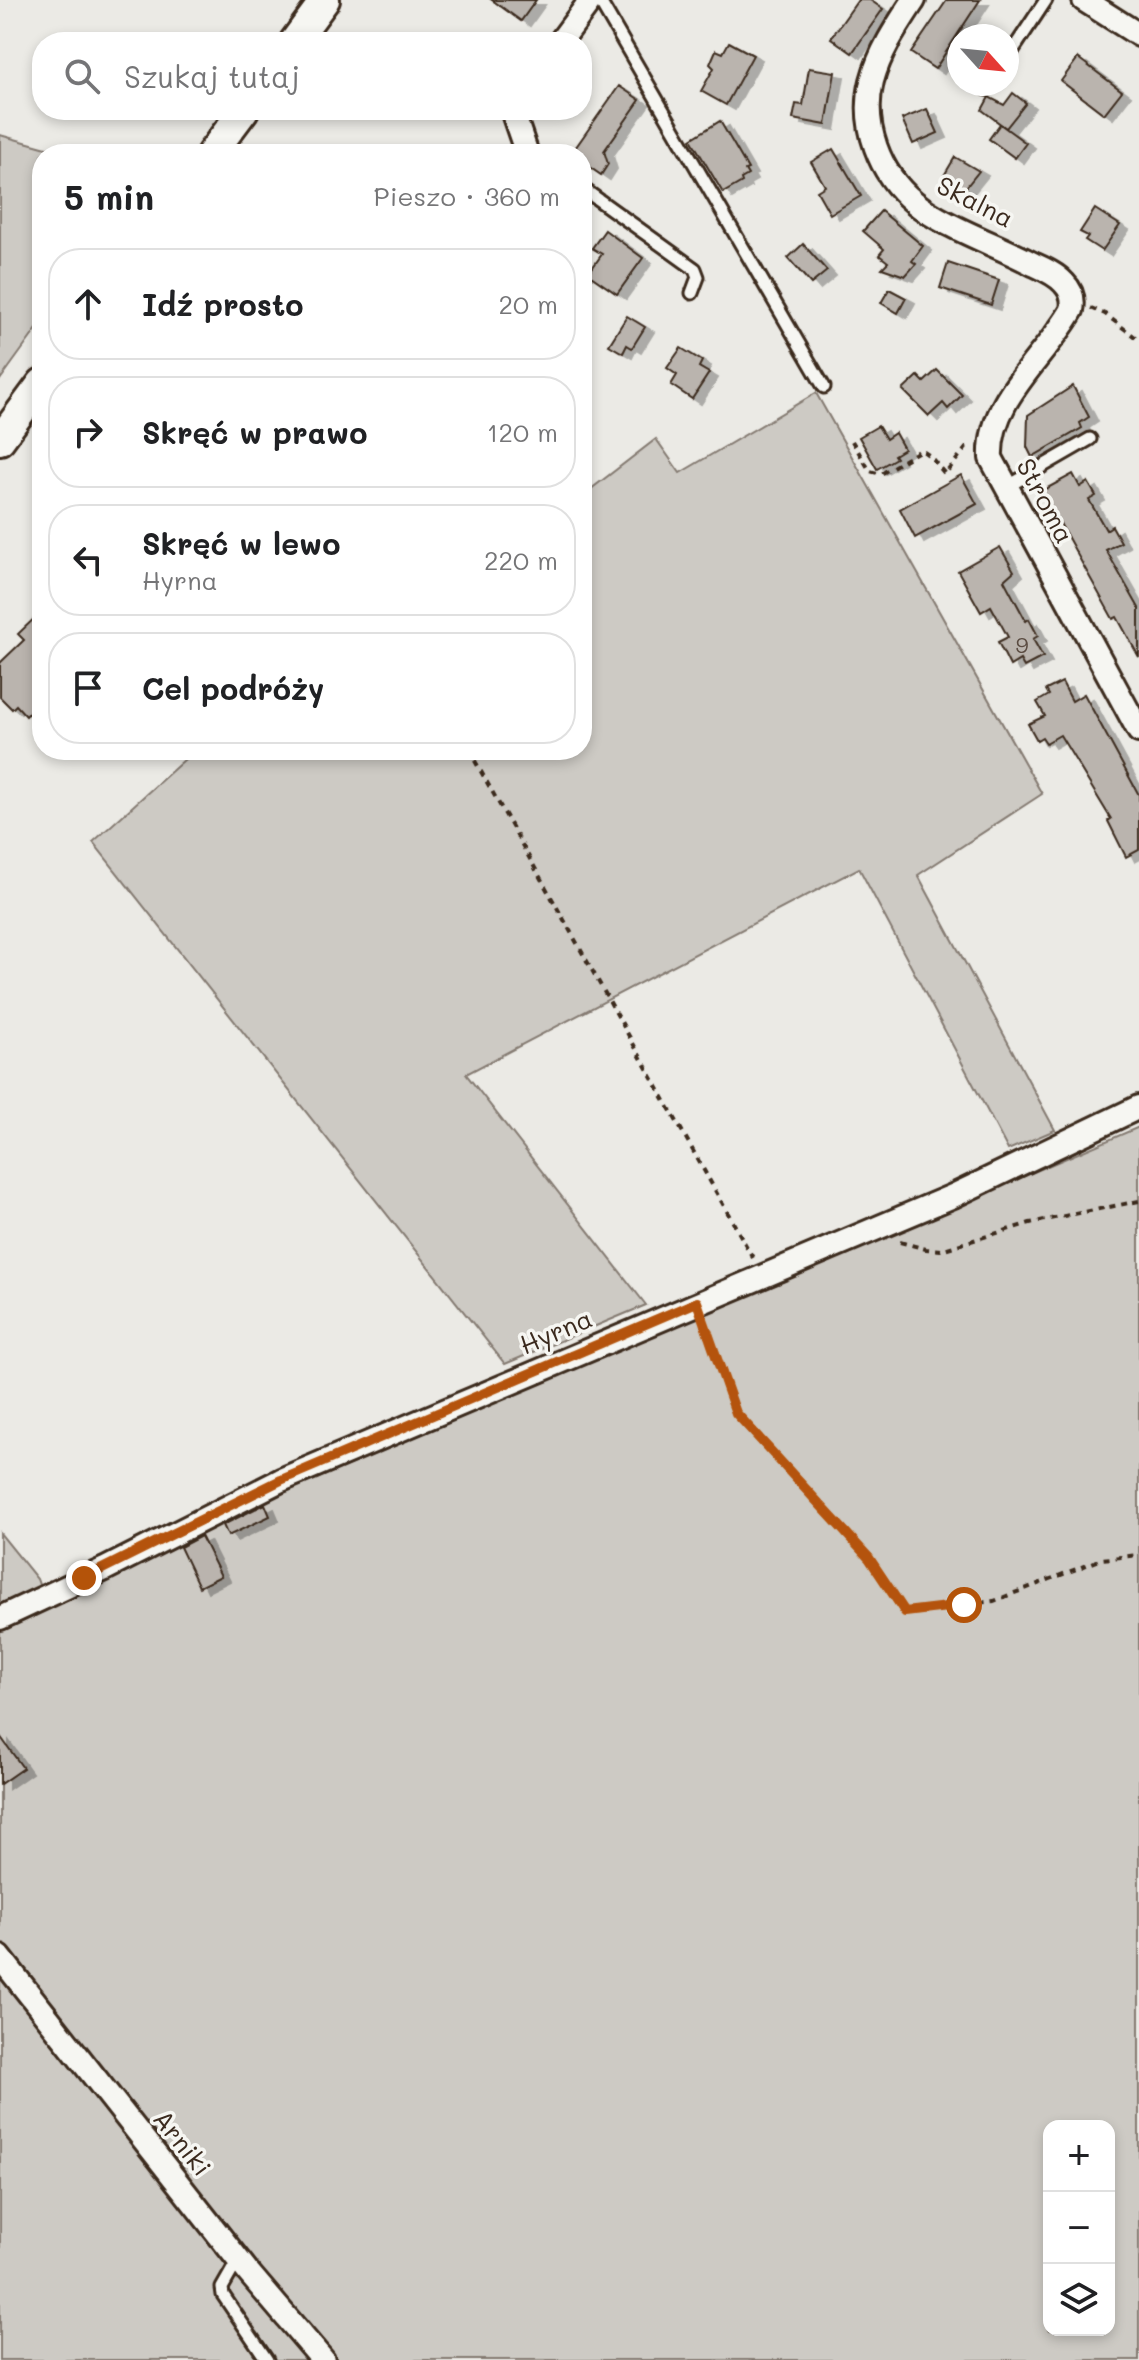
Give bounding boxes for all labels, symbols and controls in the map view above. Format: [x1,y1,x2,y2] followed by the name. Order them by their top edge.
[947,24,1019,96] north arrow
[32,32,592,120] search box
[60,54,104,98] icon: search
[124,56,300,96] text: Szukaj tutaj
[931,167,1020,235] street label: Skalna
[64,174,154,219] text: 5 min
[374,179,560,213] text: Pieszo · 360 m
[66,282,110,326] icon: ahead
[142,284,303,324] text: Idź prosto
[498,287,558,321] text: 20 m
[66,410,110,454] icon: right
[142,412,367,452] text: Skręć w prawo
[487,415,558,449] text: 120 m
[1009,452,1082,549] street label: Stroma
[142,523,340,563] text: Skręć w lewo
[66,538,110,582] icon: left
[484,543,558,577] text: 220 m
[142,563,218,597] text: Hyrna
[1015,630,1029,659] house number: 9
[66,666,110,710] icon: arrive
[142,668,324,708] text: Cel podróży
[514,1301,597,1362] street label: Hyrna
[66,1560,102,1596] route end
[946,1587,982,1623] route start
[146,2102,219,2182] street label: Arniki
[1043,2120,1115,2336] map controls
[1043,2120,1115,2192] button: +
[1043,2192,1115,2264] button: −
[1043,2264,1115,2336] button: layers

